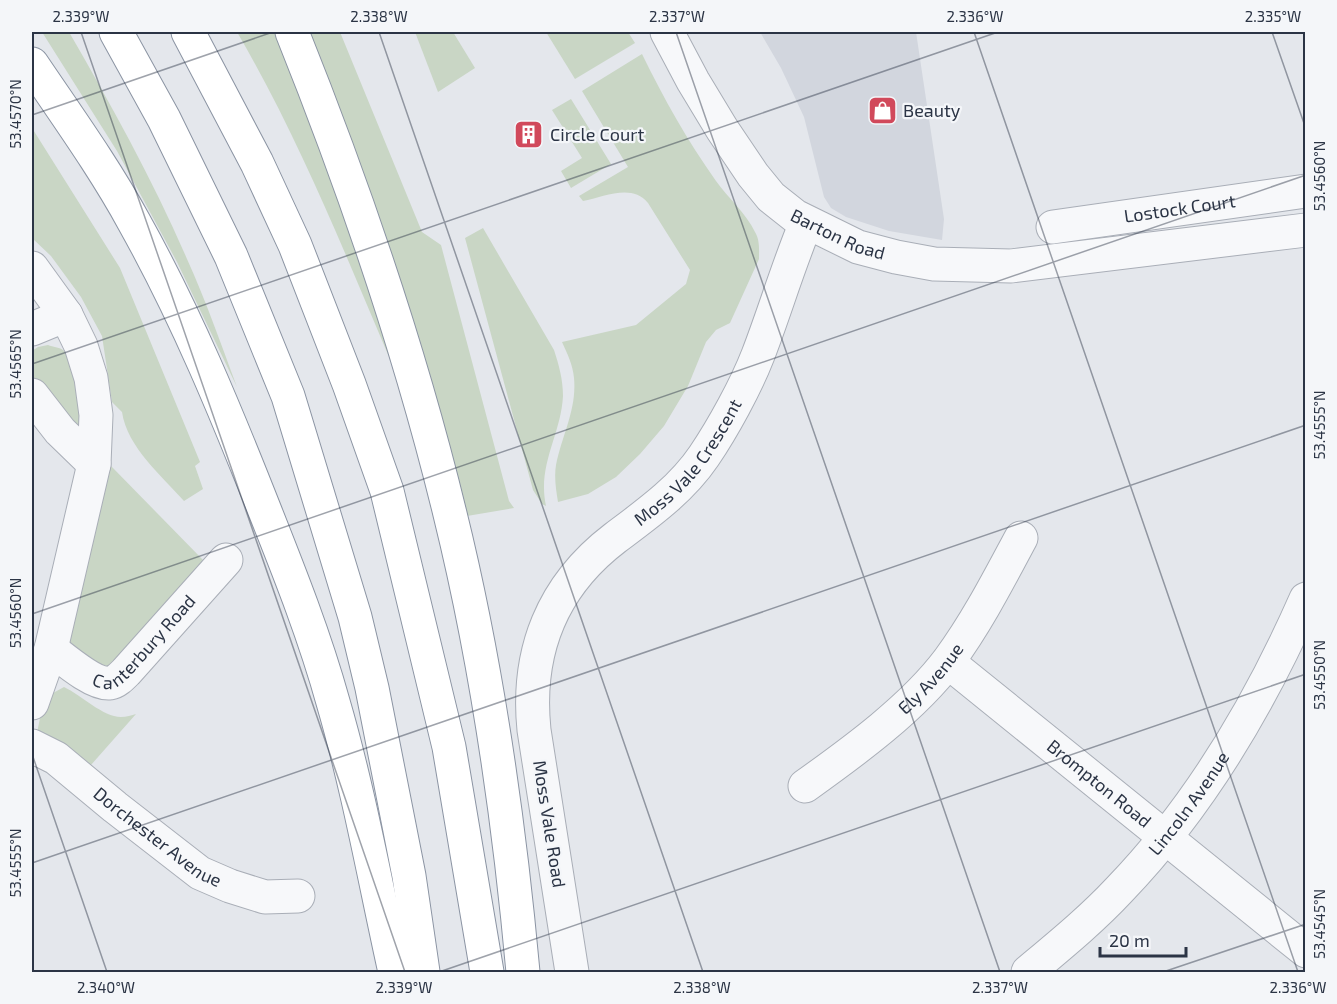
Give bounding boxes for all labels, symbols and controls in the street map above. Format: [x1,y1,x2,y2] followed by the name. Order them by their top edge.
[53,7,109,25] text: 2.339°W
[350,7,408,25] text: 2.338°W
[649,7,705,25] text: 2.337°W
[947,7,1003,25] text: 2.336°W
[1245,7,1301,25] text: 2.335°W
[6,79,24,149] text: 53.4570°N
[866,95,898,127] shop icon: Beauty
[903,99,961,121] place label: Beauty
[513,119,545,151] building icon: Circle Court
[550,123,644,145] place label: Circle Court
[1310,141,1328,211] text: 53.4560°N
[1122,189,1237,227] street label: Lostock Court
[787,204,888,264] street label: Barton Road
[6,329,24,399] text: 53.4565°N
[1310,390,1328,460] text: 53.4555°N
[629,395,746,530] street label: Moss Vale Crescent
[6,578,24,648] text: 53.4560°N
[90,590,200,693] street label: Canterbury Road
[893,638,968,718] street label: Ely Avenue
[1310,640,1328,710] text: 53.4550°N
[1043,734,1156,832] street label: Brompton Road
[1143,747,1233,859] street label: Lincoln Avenue
[529,759,571,889] street label: Moss Vale Road
[90,782,225,891] street label: Dorchester Avenue
[6,828,24,898] text: 53.4555°N
[1310,889,1328,959] text: 53.4545°N
[1100,920,1186,958] scale bar
[1109,929,1150,951] text: 20 m
[77,978,135,996] text: 2.340°W
[376,978,432,996] text: 2.339°W
[673,978,731,996] text: 2.338°W
[972,978,1028,996] text: 2.337°W
[1270,978,1326,996] text: 2.336°W

